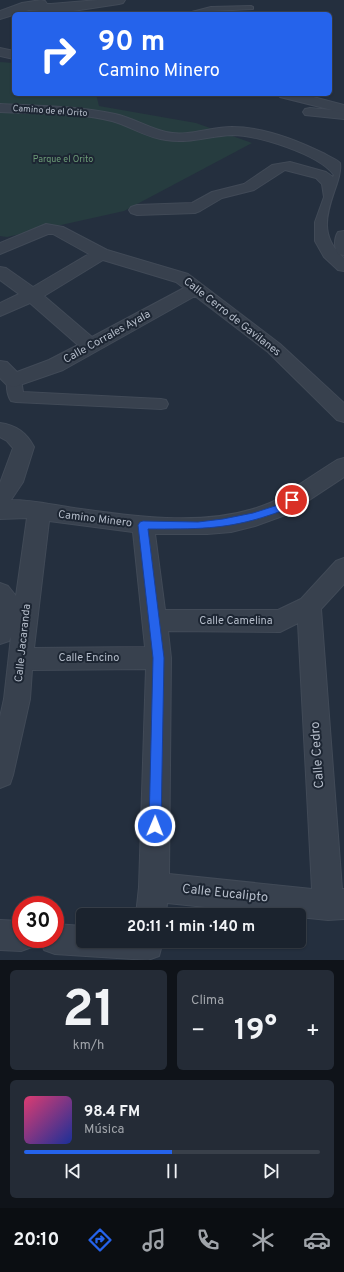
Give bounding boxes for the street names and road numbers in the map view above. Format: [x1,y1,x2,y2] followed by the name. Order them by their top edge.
[12,103,88,119] street label: Camino de el Orito
[180,275,284,359] street label: Calle Cerro de Gavilanes
[61,307,153,367] street label: Calle Corrales Ayala
[57,508,133,530] street label: Camino Minero
[12,603,34,683] street label: Calle Jacaranda
[199,614,273,628] street label: Calle Camelina
[59,651,119,665] street label: Calle Encino
[308,721,328,789] street label: Calle Cedro
[181,882,269,906] street label: Calle Eucalipto

